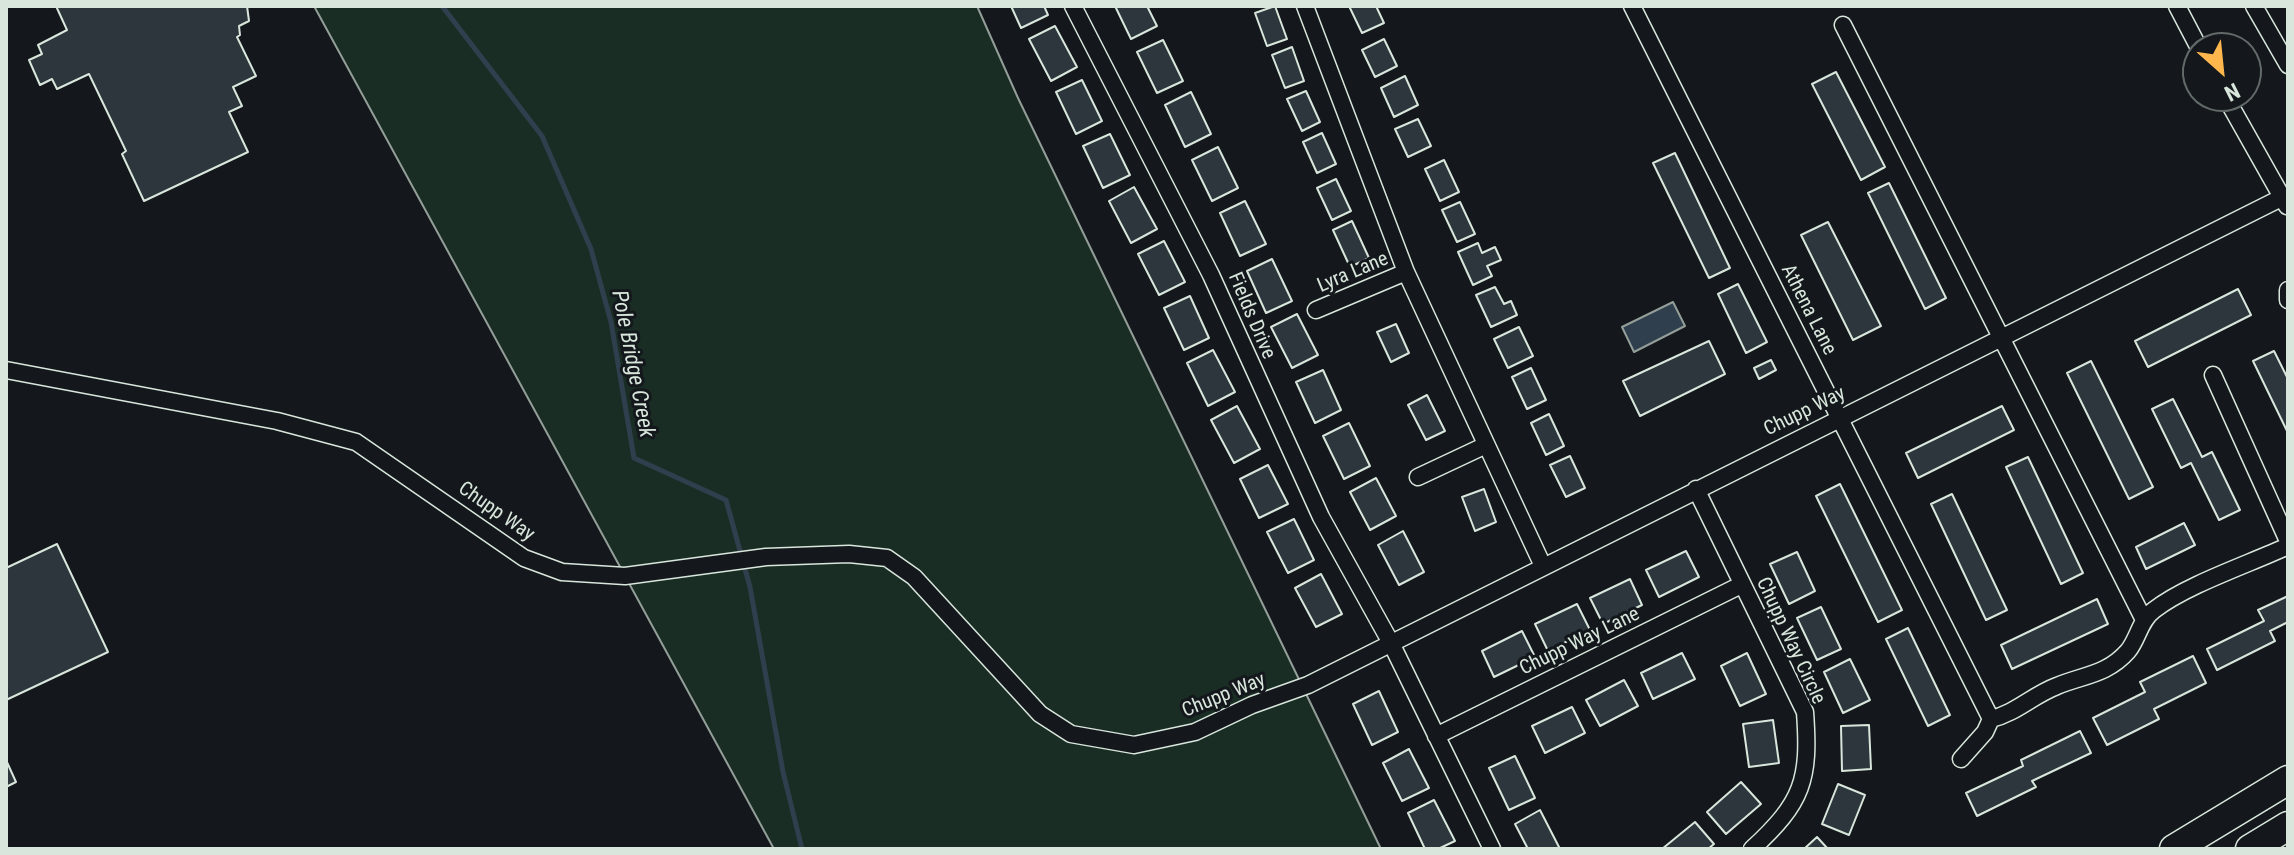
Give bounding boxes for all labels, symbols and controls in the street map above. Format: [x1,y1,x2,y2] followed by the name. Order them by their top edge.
[2182,32,2262,112] north arrow
[2221,78,2244,106] text: N
[1314,247,1392,299] street label: Lyra Lane
[1775,261,1841,359] street label: Athena Lane
[1222,269,1280,363] street label: Fields Drive
[605,288,659,440] water label: Pole Bridge Creek
[1760,382,1850,442] street label: Chupp Way
[453,477,539,547] street label: Chupp Way
[1750,574,1830,708] street label: Chupp Way Circle
[1516,603,1644,681] street label: Chupp Way Lane
[1179,668,1269,724] street label: Chupp Way

